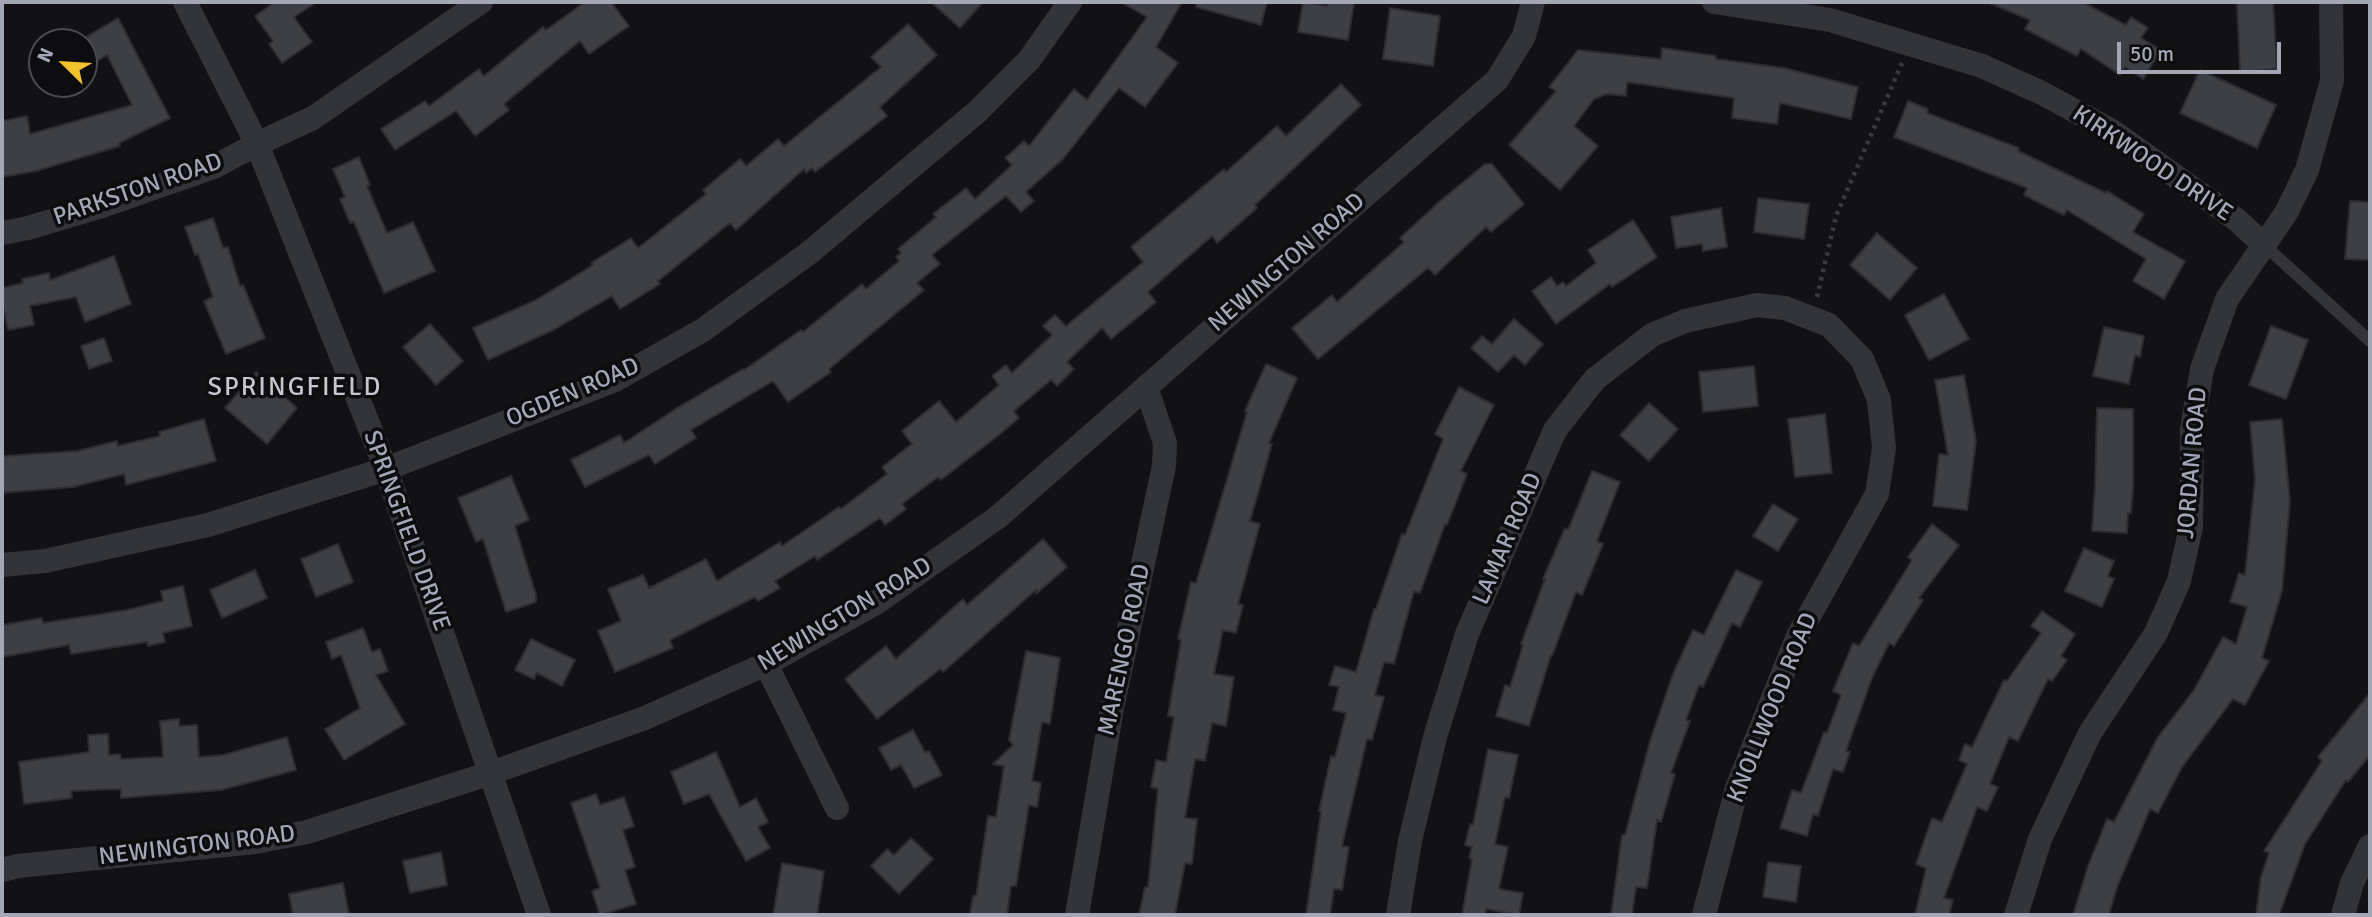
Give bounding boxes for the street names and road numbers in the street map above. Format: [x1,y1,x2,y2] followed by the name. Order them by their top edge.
[2066,100,2238,228] street label: KIRKWOOD DRIVE
[50,148,226,232] street label: PARKSTON ROAD
[1203,187,1371,339] street label: NEWINGTON ROAD
[502,352,644,434] street label: OGDEN ROAD
[2172,386,2214,540] street label: JORDAN ROAD
[356,427,456,635] street label: SPRINGFIELD DRIVE
[1467,469,1549,609] street label: LAMAR ROAD
[753,552,937,678] street label: NEWINGTON ROAD
[1093,562,1157,738] street label: MARENGO ROAD
[1722,609,1824,807] street label: KNOLLWOOD ROAD
[97,820,297,872] street label: NEWINGTON ROAD

